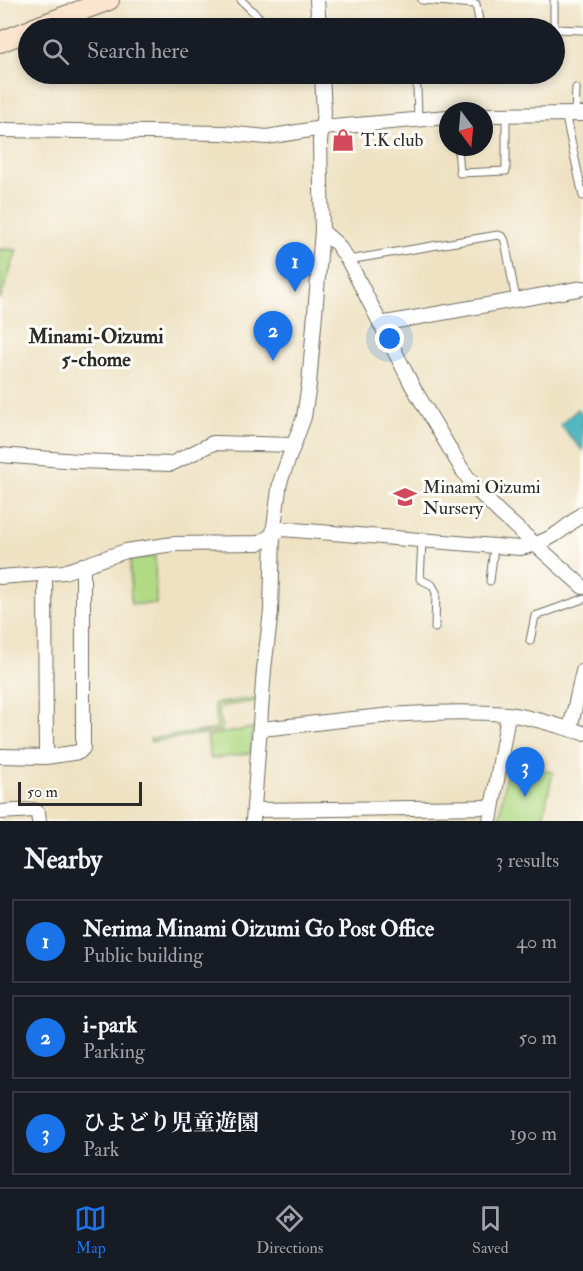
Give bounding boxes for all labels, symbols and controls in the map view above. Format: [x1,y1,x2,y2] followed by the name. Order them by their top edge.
[18,18,565,84] search box
[39,35,72,68] icon: search
[87,37,189,65] text: Search here
[439,102,493,156] north arrow
[330,127,356,153] shop icon: T.K club
[361,129,423,152] place label: T.K club
[276,242,314,292] pin: 1
[254,312,292,361] pin: 2
[28,324,164,372] district label: Minami-Oizumi 5-chome
[375,324,404,353] your location
[423,476,541,520] place label: Minami Oizumi Nursery
[392,484,418,510] school or university icon: Minami Oizumi Nursery
[506,748,544,797] pin: 3
[18,779,142,806] scale bar
[27,782,58,802] text: 50 m
[24,844,102,876] text: Nearby
[496,848,559,873] text: 3 results
[83,915,434,943] text: Nerima Minami Oizumi Go Post Office
[42,929,49,954] text: 1
[516,929,557,954] text: 40 m
[83,943,203,968] text: Public building
[83,1011,137,1039] text: i-park
[40,1025,51,1050] text: 2
[518,1025,557,1050] text: 50 m
[83,1039,145,1064] text: Parking
[83,1109,259,1137] text: ひよどり児童遊園
[42,1121,49,1146] text: 3
[510,1121,557,1146] text: 190 m
[83,1137,119,1162] text: Park
[74,1202,107,1258] tab: Map
[256,1202,323,1258] tab: Directions
[472,1202,509,1258] tab: Saved

